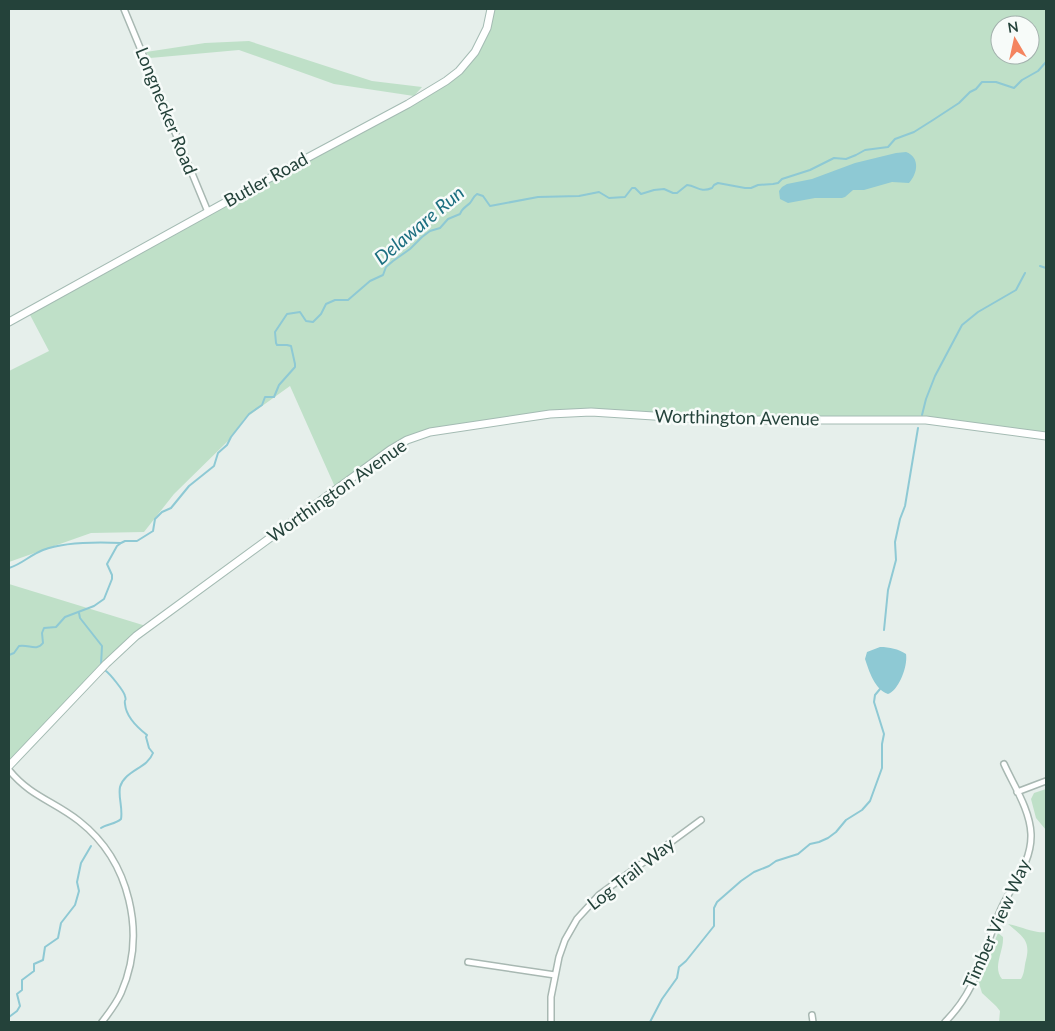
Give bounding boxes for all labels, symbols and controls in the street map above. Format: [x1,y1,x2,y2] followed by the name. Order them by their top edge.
[990,15,1040,65] north arrow
[1006,17,1020,36] text: N
[131,44,202,177] street label: Longnecker Road
[220,147,311,211] street label: Butler Road
[369,180,468,269] water label: Delaware Run
[654,405,820,429] street label: Worthington Avenue
[263,434,410,546] street label: Worthington Avenue
[582,832,679,914] street label: Log Trail Way
[958,855,1035,992] street label: Timber View Way

